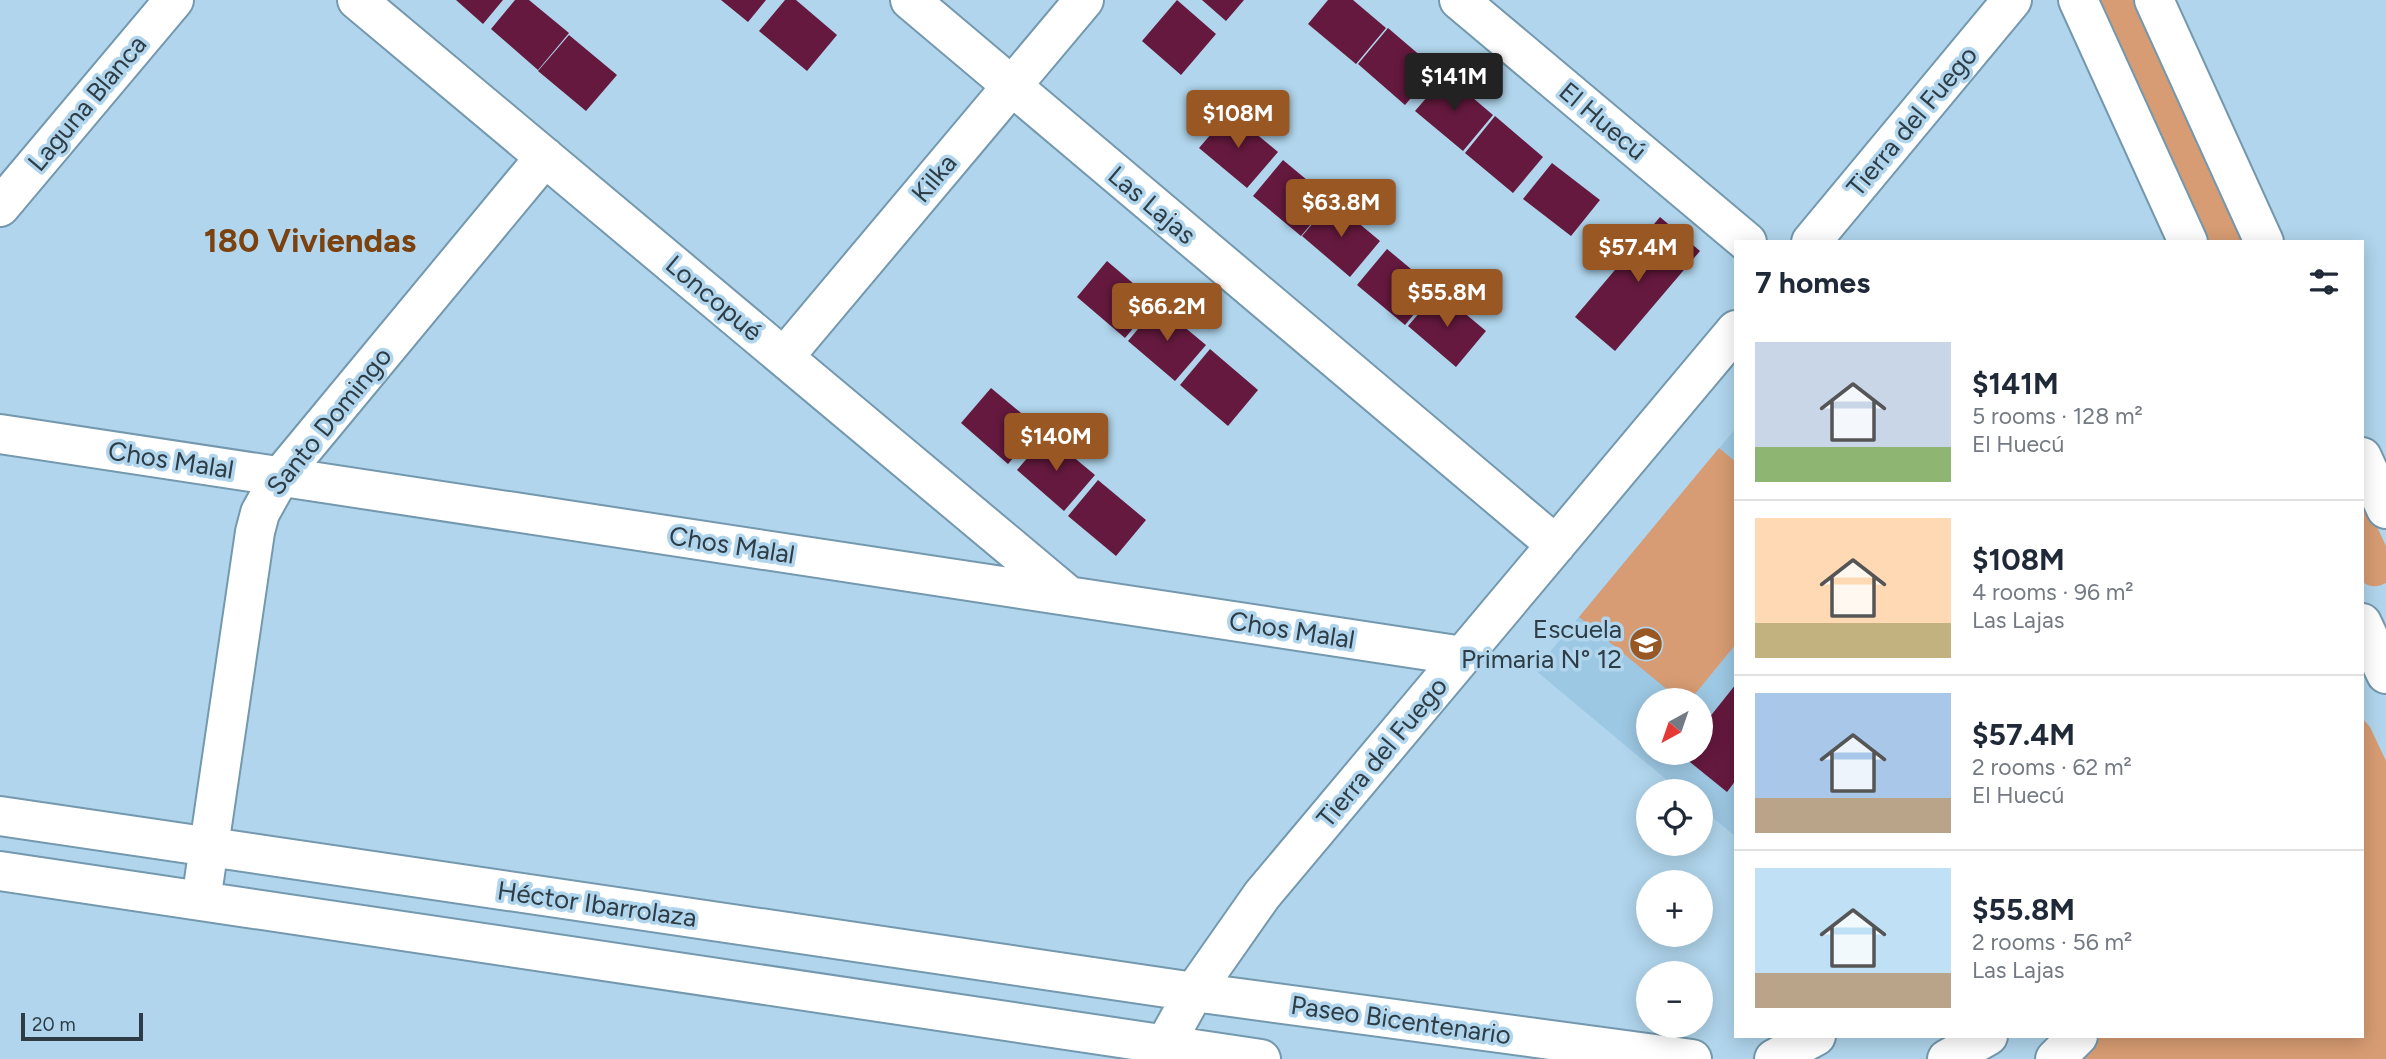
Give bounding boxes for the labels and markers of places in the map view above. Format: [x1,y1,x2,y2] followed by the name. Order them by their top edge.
[1405,54,1503,113] pin: $141M
[1189,90,1287,150] pin: $108M
[1284,180,1398,239] pin: $63.8M
[1581,224,1695,284] pin: $57.4M
[1390,270,1504,329] pin: $55.8M
[1110,284,1224,343] pin: $66.2M
[1007,414,1105,473] pin: $140M
[1461,613,1622,675] place label: Escuela Primaria N° 12
[1627,625,1665,663] school or university icon: Escuela Primaria N° 12

